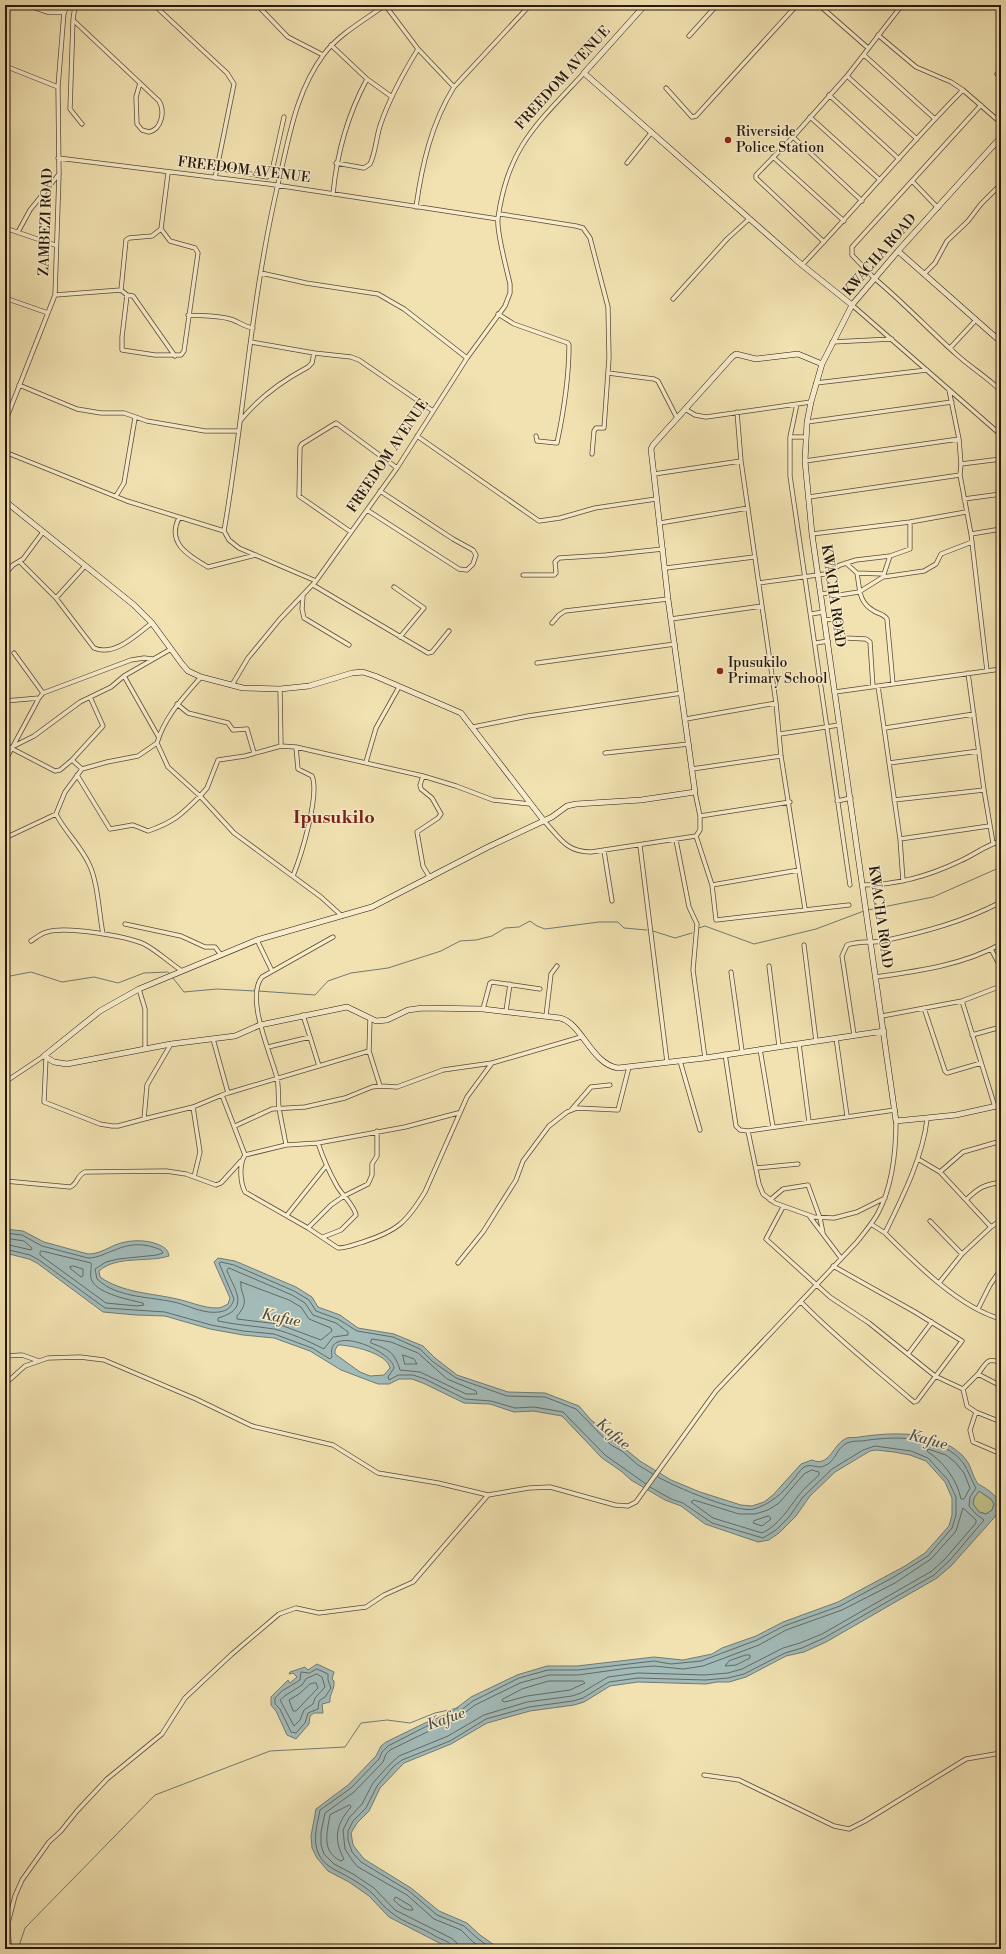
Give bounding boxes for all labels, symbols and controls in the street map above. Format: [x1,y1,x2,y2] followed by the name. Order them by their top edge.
[512,22,614,134] street label: FREEDOM AVENUE
[736,123,825,157] place label: Riverside Police Station
[723,135,733,145] marker: Riverside Police Station
[177,153,311,187] street label: FREEDOM AVENUE
[35,168,57,276] street label: ZAMBEZI ROAD
[839,210,921,300] street label: KWACHA ROAD
[343,396,433,516] street label: FREEDOM AVENUE
[817,544,849,649] street label: KWACHA ROAD
[728,654,827,688] place label: Ipusukilo Primary School
[715,666,725,676] marker: Ipusukilo Primary School
[293,806,375,829] district label: Ipusukilo
[864,865,896,970] street label: KWACHA ROAD
[260,1305,302,1331] water label: Kafue
[592,1414,634,1454] water label: Kafue
[906,1426,950,1454] water label: Kafue
[424,1703,468,1735] water label: Kafue

